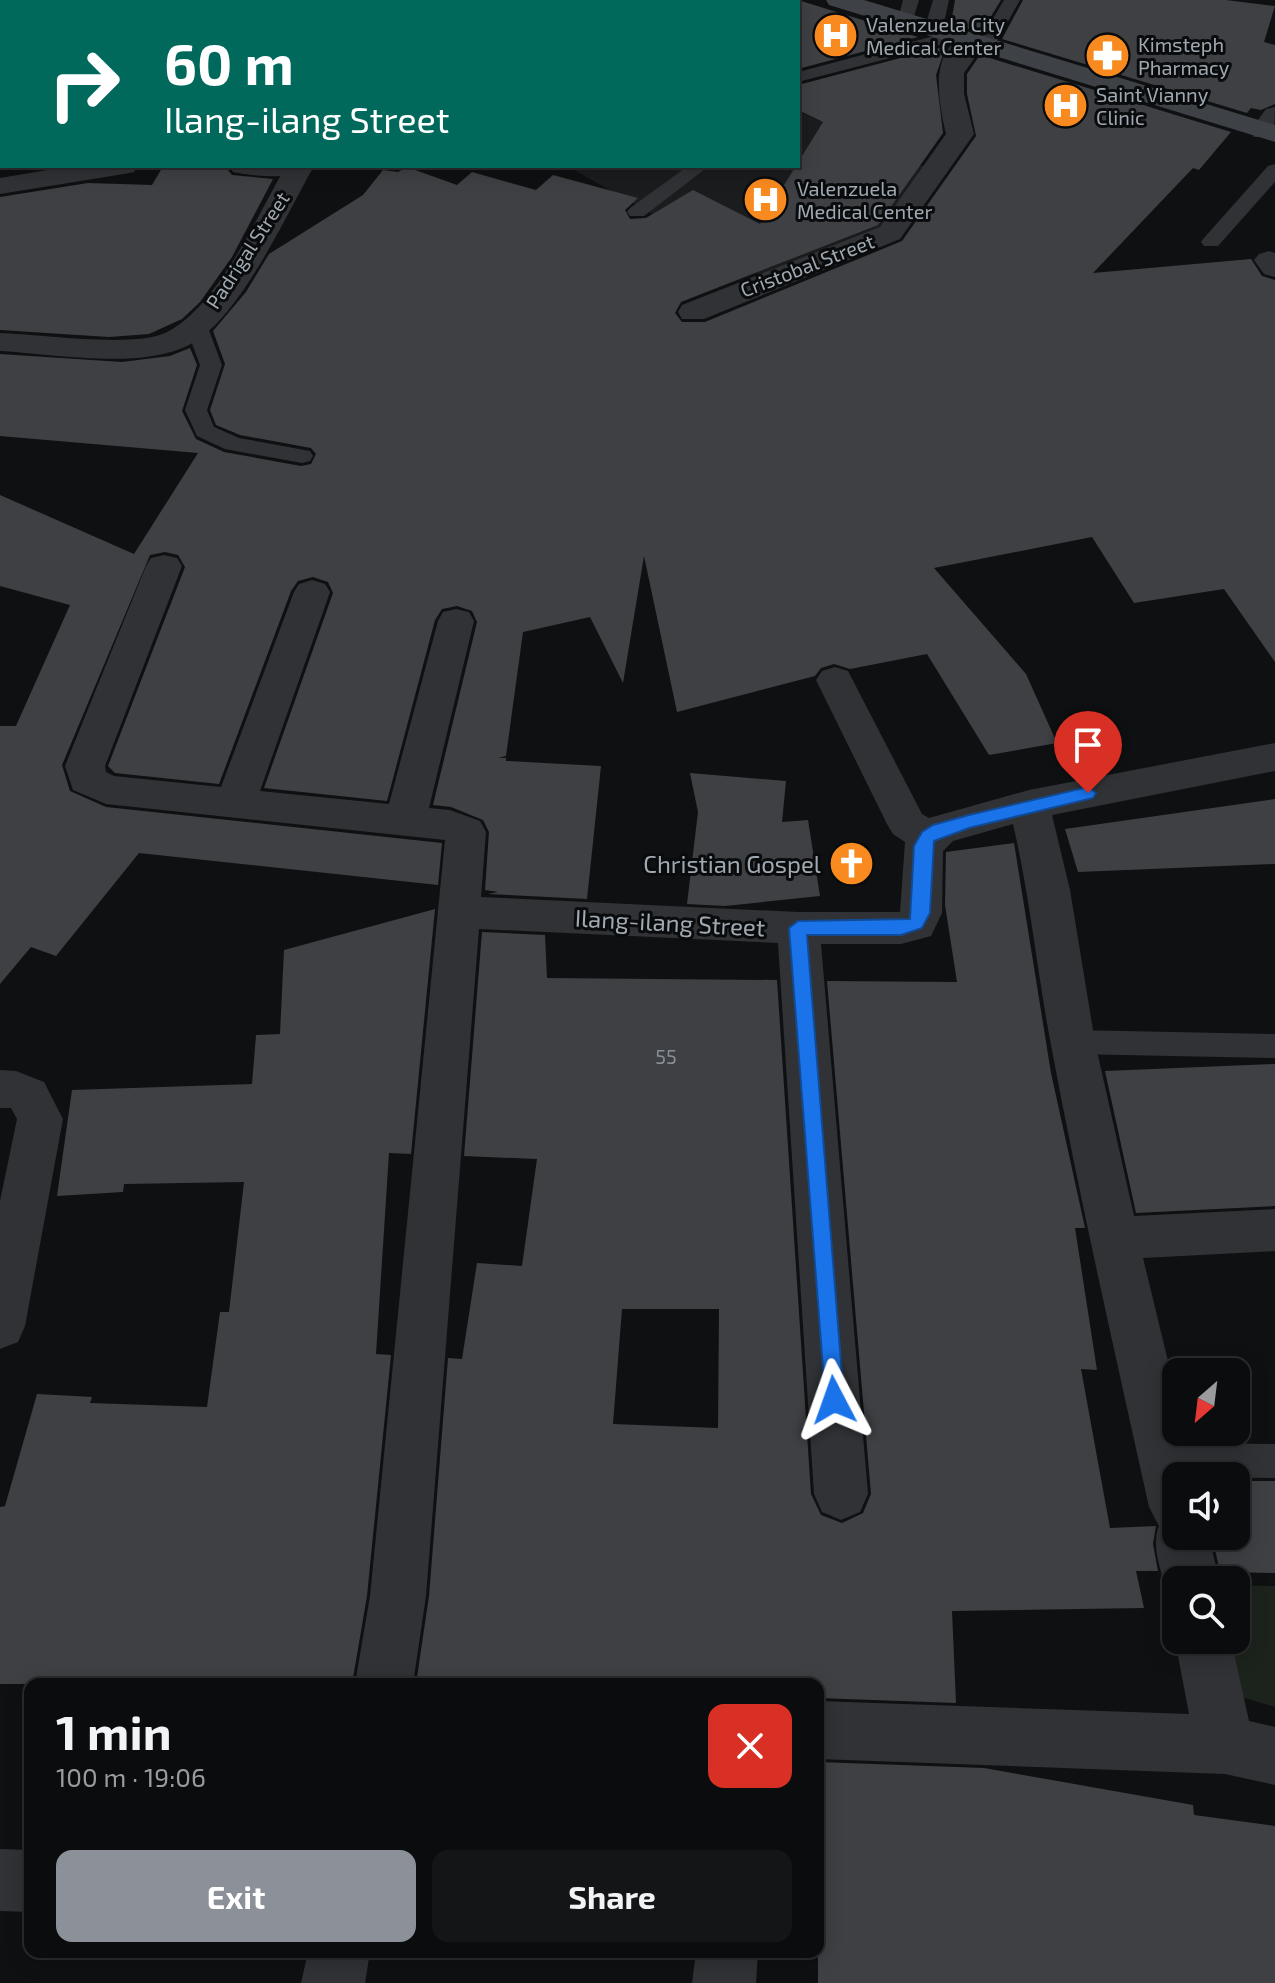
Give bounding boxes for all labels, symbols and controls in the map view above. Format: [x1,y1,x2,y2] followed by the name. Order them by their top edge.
[811,12,859,60] hospital icon: Valenzuela City Medical Center
[866,12,1006,59] place label: Valenzuela City Medical Center
[164,29,294,96] text: 60 m
[32,32,136,136] icon: right
[1083,32,1131,80] pharmacy icon: Kimsteph Pharmacy
[1138,32,1230,79] place label: Kimsteph Pharmacy
[1041,82,1089,130] hospital icon: Saint Vianny Clinic
[1096,82,1209,129] place label: Saint Vianny Clinic
[164,97,450,140] text: Ilang-ilang Street
[742,176,790,224] hospital icon: Valenzuela Medical Center
[797,176,933,223] place label: Valenzuela Medical Center
[200,187,294,313] street label: Padrigal Street
[737,228,878,302] street label: Cristobal Street
[1054,711,1122,793] pin
[1066,723,1110,767] icon: arrive
[828,839,876,887] church icon: Christian Gospel
[643,849,821,878] place label: Christian Gospel
[574,903,766,941] street label: Ilang-ilang Street
[655,1044,677,1068] house number: 55
[792,1358,876,1442] position arrow
[1162,1358,1250,1446] north arrow
[1162,1358,1250,1654] map controls
[1162,1462,1250,1550] button: sound
[1162,1566,1250,1654] button: search
[56,1702,172,1760] text: 1 min
[708,1704,792,1788] button: close
[56,1761,206,1792] text: 100 m · 19:06
[56,1850,416,1942] button: Exit
[432,1850,792,1942] button: Share

